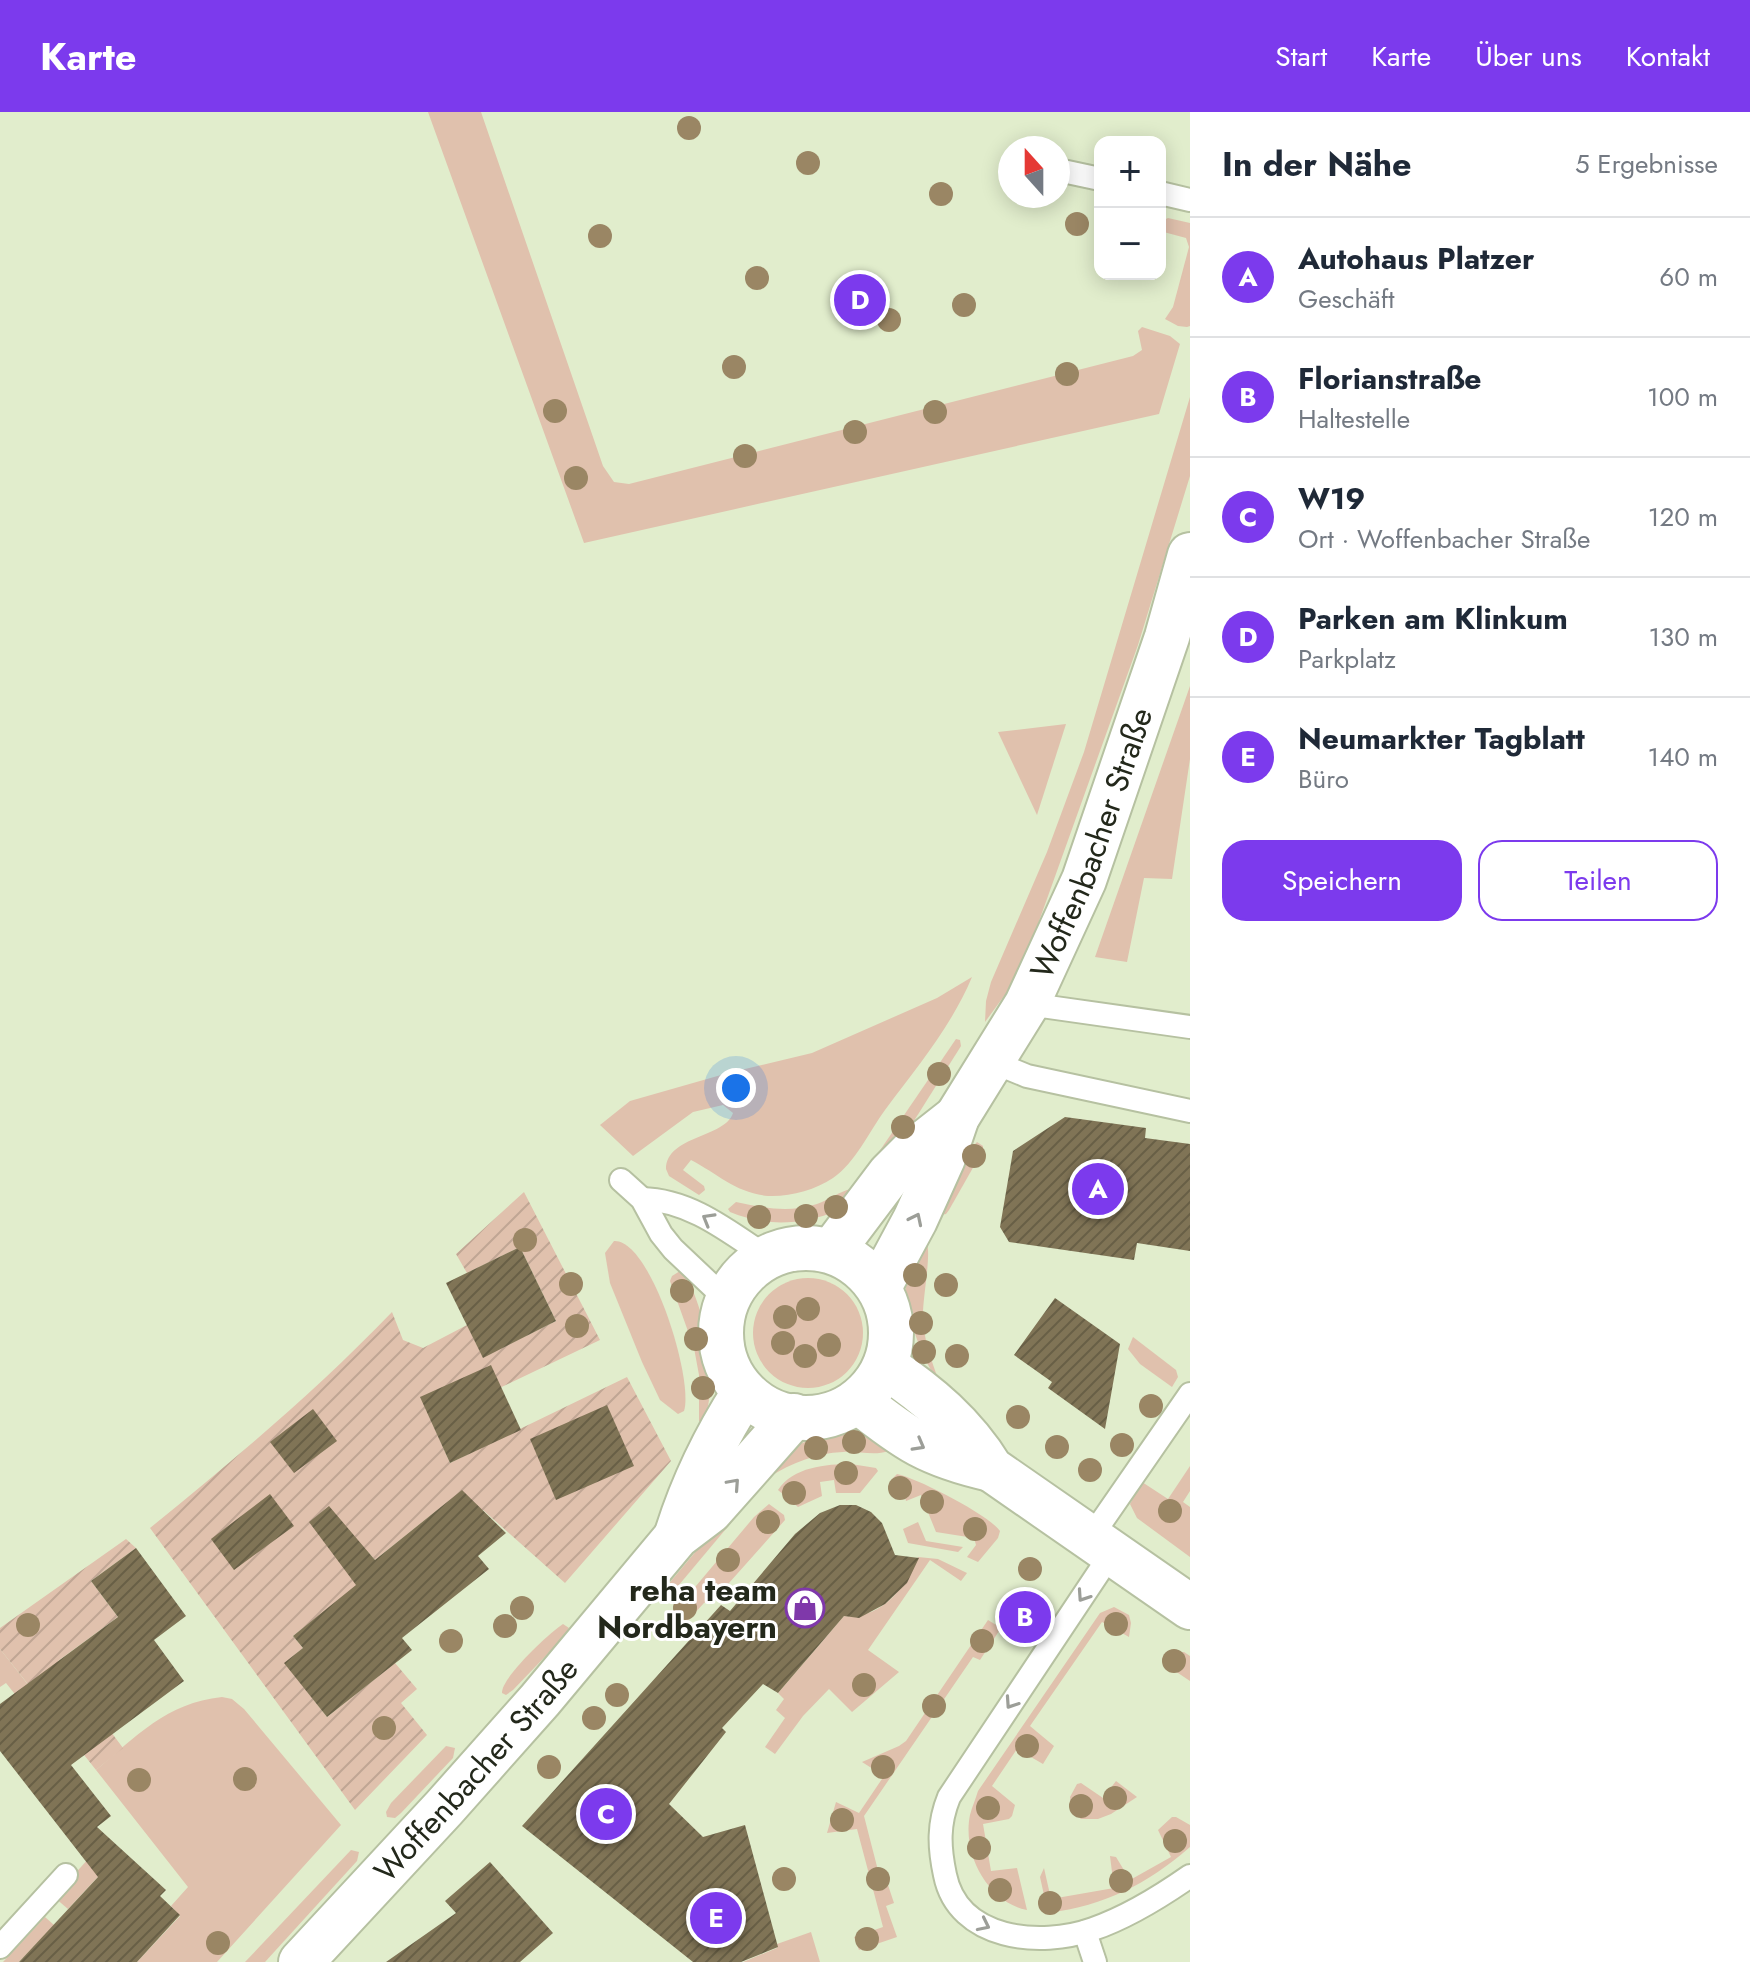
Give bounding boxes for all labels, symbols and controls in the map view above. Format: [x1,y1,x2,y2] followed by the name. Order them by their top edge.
[40,29,137,84] text: Karte
[1275,36,1327,77] text: Start
[1371,36,1431,77] text: Karte
[1475,36,1582,77] text: Über uns
[1626,36,1710,77] text: Kontakt
[998,136,1070,208] north arrow
[1094,136,1166,280] map controls
[1094,136,1166,208] button: +
[1222,140,1412,189] text: In der Nähe
[1575,145,1718,183] text: 5 Ergebnisse
[1094,208,1166,280] button: −
[1298,237,1534,280] text: Autohaus Platzer
[1238,258,1258,296] text: A
[1659,258,1718,296] text: 60 m
[834,270,886,330] pin: D
[1298,280,1394,318] text: Geschäft
[1298,357,1481,400] text: Florianstraße
[1239,378,1257,416] text: B
[1647,378,1718,416] text: 100 m
[1298,400,1410,438] text: Haltestelle
[1298,477,1365,520] text: W19
[1239,498,1257,536] text: C
[1648,498,1718,536] text: 120 m
[1298,520,1590,558] text: Ort · Woffenbacher Straße
[1298,597,1568,640] text: Parken am Klinkum
[1238,618,1258,656] text: D
[1648,618,1718,656] text: 130 m
[1298,640,1396,678] text: Parkplatz
[1019,701,1164,986] street label: Woffenbacher Straße
[1298,717,1585,760] text: Neumarkter Tagblatt
[1240,738,1256,776] text: E
[1647,738,1718,776] text: 140 m
[1298,760,1349,798] text: Büro
[1222,840,1462,921] button: Speichern
[1478,840,1718,921] button: Teilen
[716,1068,756,1108] your location
[1072,1159,1124,1219] pin: A
[906,1212,922,1227] one-way arrow
[702,1213,717,1229] one-way arrow
[911,1436,926,1451] one-way arrow
[725,1479,739,1493] one-way arrow
[597,1567,777,1650] place label: reha team Nordbayern
[784,1587,826,1629] shop icon: reha team Nordbayern
[999,1587,1051,1647] pin: B
[1078,1588,1093,1602] one-way arrow
[363,1648,589,1892] street label: Woffenbacher Straße
[1006,1694,1021,1708] one-way arrow
[580,1784,632,1844] pin: C
[690,1888,742,1948] pin: E
[975,1915,990,1931] one-way arrow

